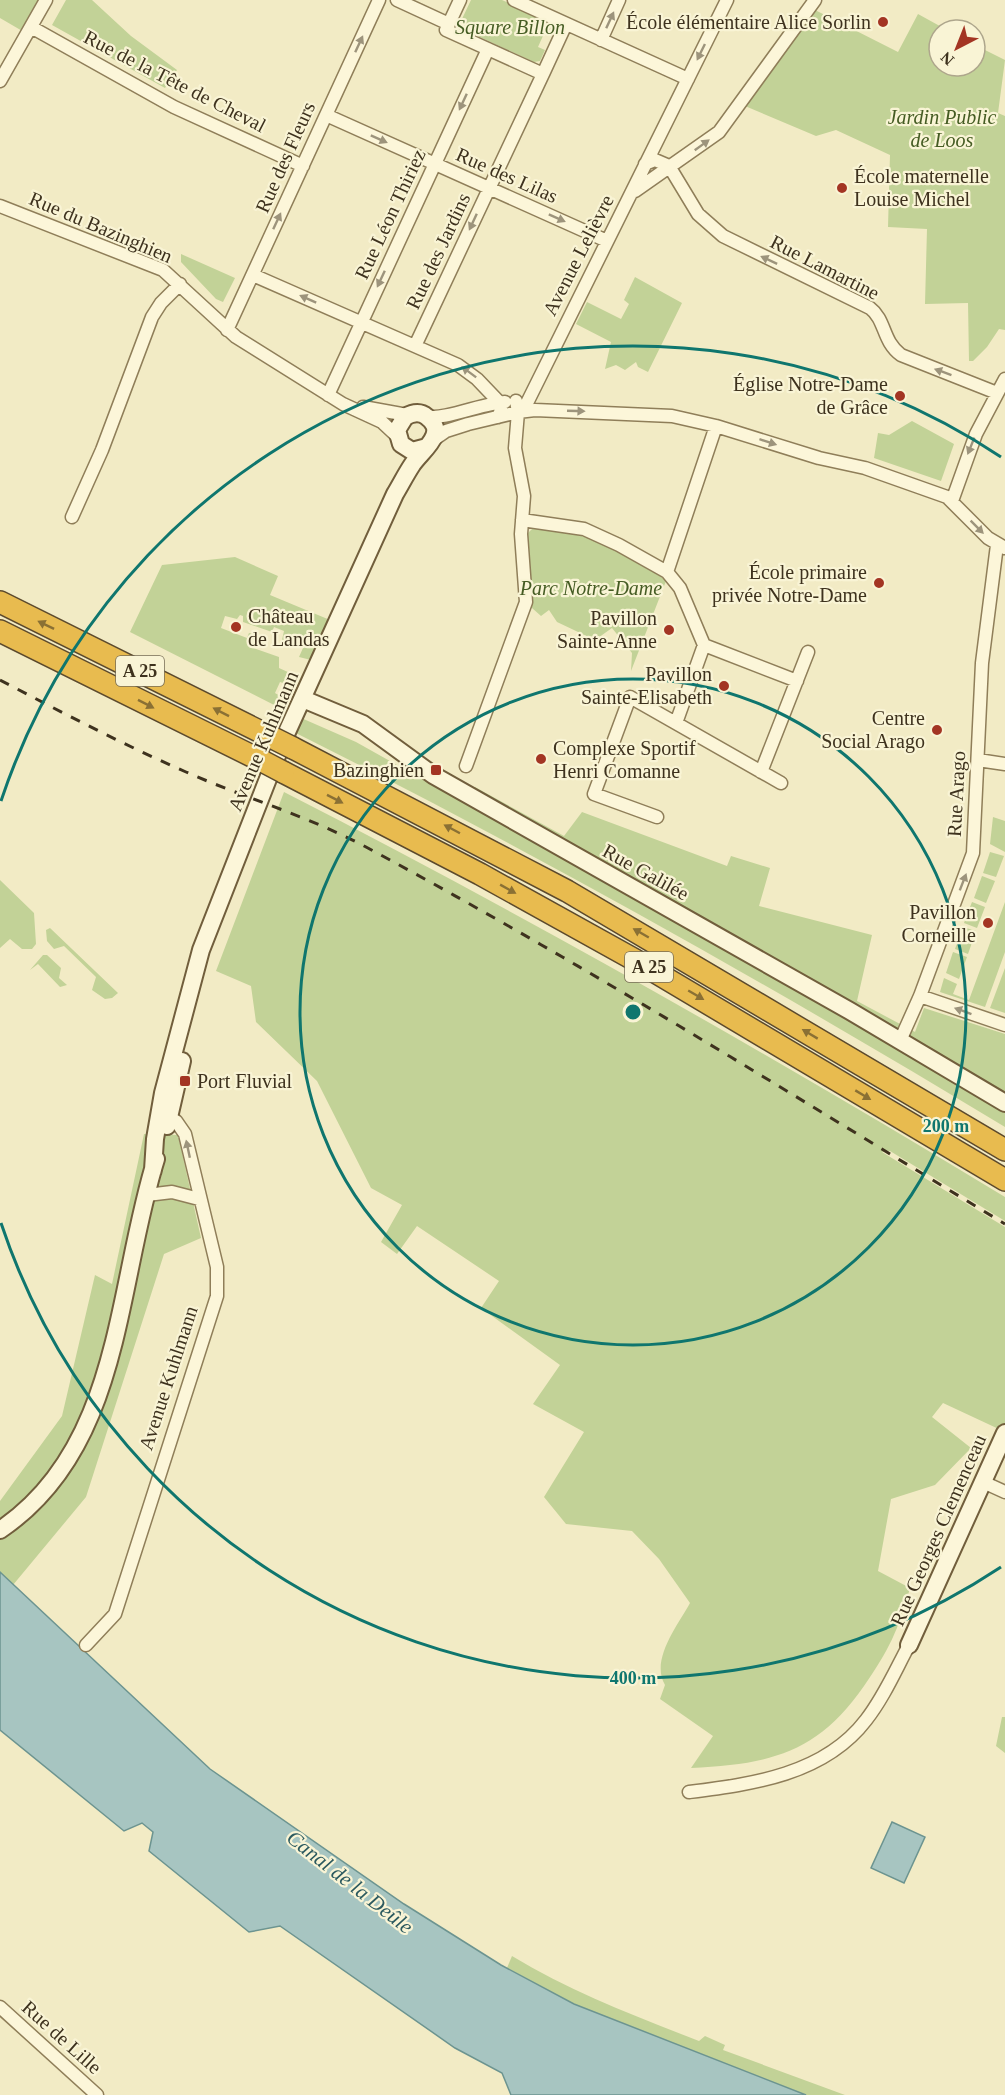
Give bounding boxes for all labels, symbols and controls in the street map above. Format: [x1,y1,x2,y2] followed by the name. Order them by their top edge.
[606,11,615,28] one-way arrow
[626,11,871,33] place label: École élémentaire Alice Sorlin
[876,15,890,29] marker: École élémentaire Alice Sorlin
[455,16,565,39] park label: Square Billon
[927,18,987,78] north arrow
[80,26,270,137] street label: Rue de la Tête de Cheval
[354,36,363,53] one-way arrow
[696,44,706,61] one-way arrow
[937,48,957,69] text: N
[459,94,468,111] one-way arrow
[251,98,319,216] street label: Rue des Fleurs
[888,106,996,151] park label: Jardin Public de Loos
[371,134,388,143] one-way arrow
[694,139,710,151] one-way arrow
[453,143,561,207] street label: Rue des Lilas
[350,145,430,282] street label: Rue Léon Thiriez
[854,165,989,210] place label: École maternelle Louise Michel
[835,181,849,195] marker: École maternelle Louise Michel
[26,187,176,268] street label: Rue du Bazinghien
[402,189,475,313] street label: Rue des Jardins
[538,191,618,319] street label: Avenue Lelièvre
[273,213,282,230] one-way arrow
[549,213,567,223] one-way arrow
[469,214,478,231] one-way arrow
[767,230,883,304] street label: Rue Lamartine
[759,255,777,265] one-way arrow
[377,271,386,288] one-way arrow
[299,294,316,303] one-way arrow
[934,366,952,376] one-way arrow
[461,367,476,379] one-way arrow
[733,373,888,418] place label: Église Notre-Dame de Grâce
[893,389,907,403] marker: Église Notre-Dame de Grâce
[567,406,586,416] one-way arrow
[966,437,976,455] one-way arrow
[759,438,777,447] one-way arrow
[969,519,983,533] one-way arrow
[712,561,867,607] place label: École primaire privée Notre-Dame
[872,576,886,590] marker: École primaire privée Notre-Dame
[519,577,662,599] park label: Parc Notre-Dame
[248,605,330,650] place label: Château de Landas
[557,607,657,652] place label: Pavillon Sainte-Anne
[38,620,55,629] one-way arrow
[229,620,243,634] marker: Château de Landas
[662,623,676,637] marker: Pavillon Sainte-Anne
[116,656,164,686] road number: A 25
[581,663,712,708] place label: Pavillon Sainte-Elisabeth
[224,668,302,814] street label: Avenue Kuhlmann
[717,679,731,693] marker: Pavillon Sainte-Elisabeth
[138,699,155,709] one-way arrow
[212,707,229,717] one-way arrow
[821,707,925,753] place label: Centre Social Arago
[930,723,944,737] marker: Centre Social Arago
[553,737,696,782] place label: Complexe Sportif Henri Comanne
[943,750,970,838] street label: Rue Arago
[534,752,548,766] marker: Complexe Sportif Henri Comanne
[333,759,424,782] place label: Bazinghien
[429,763,443,777] marker: Bazinghien
[327,794,344,804] one-way arrow
[443,824,460,834] one-way arrow
[599,839,693,905] street label: Rue Galilée
[959,873,968,891] one-way arrow
[500,884,517,894] one-way arrow
[902,901,976,946] place label: Pavillon Corneille
[981,916,995,930] marker: Pavillon Corneille
[632,928,649,938] one-way arrow
[625,952,673,982] road number: A 25
[688,990,705,1000] one-way arrow
[623,1002,643,1022] centre of rings
[953,1005,971,1015] one-way arrow
[802,1028,818,1039] one-way arrow
[197,1070,292,1092] place label: Port Fluvial
[178,1074,192,1088] marker: Port Fluvial
[855,1090,871,1101] one-way arrow
[923,1116,969,1136] text: 200 m
[183,1140,193,1159] one-way arrow
[134,1303,202,1453] street label: Avenue Kuhlmann
[886,1431,991,1630] street label: Rue Georges Clemenceau
[610,1668,656,1688] text: 400 m
[282,1825,418,1939] water label: Canal de la Deûle
[18,1996,106,2078] street label: Rue de Lille

